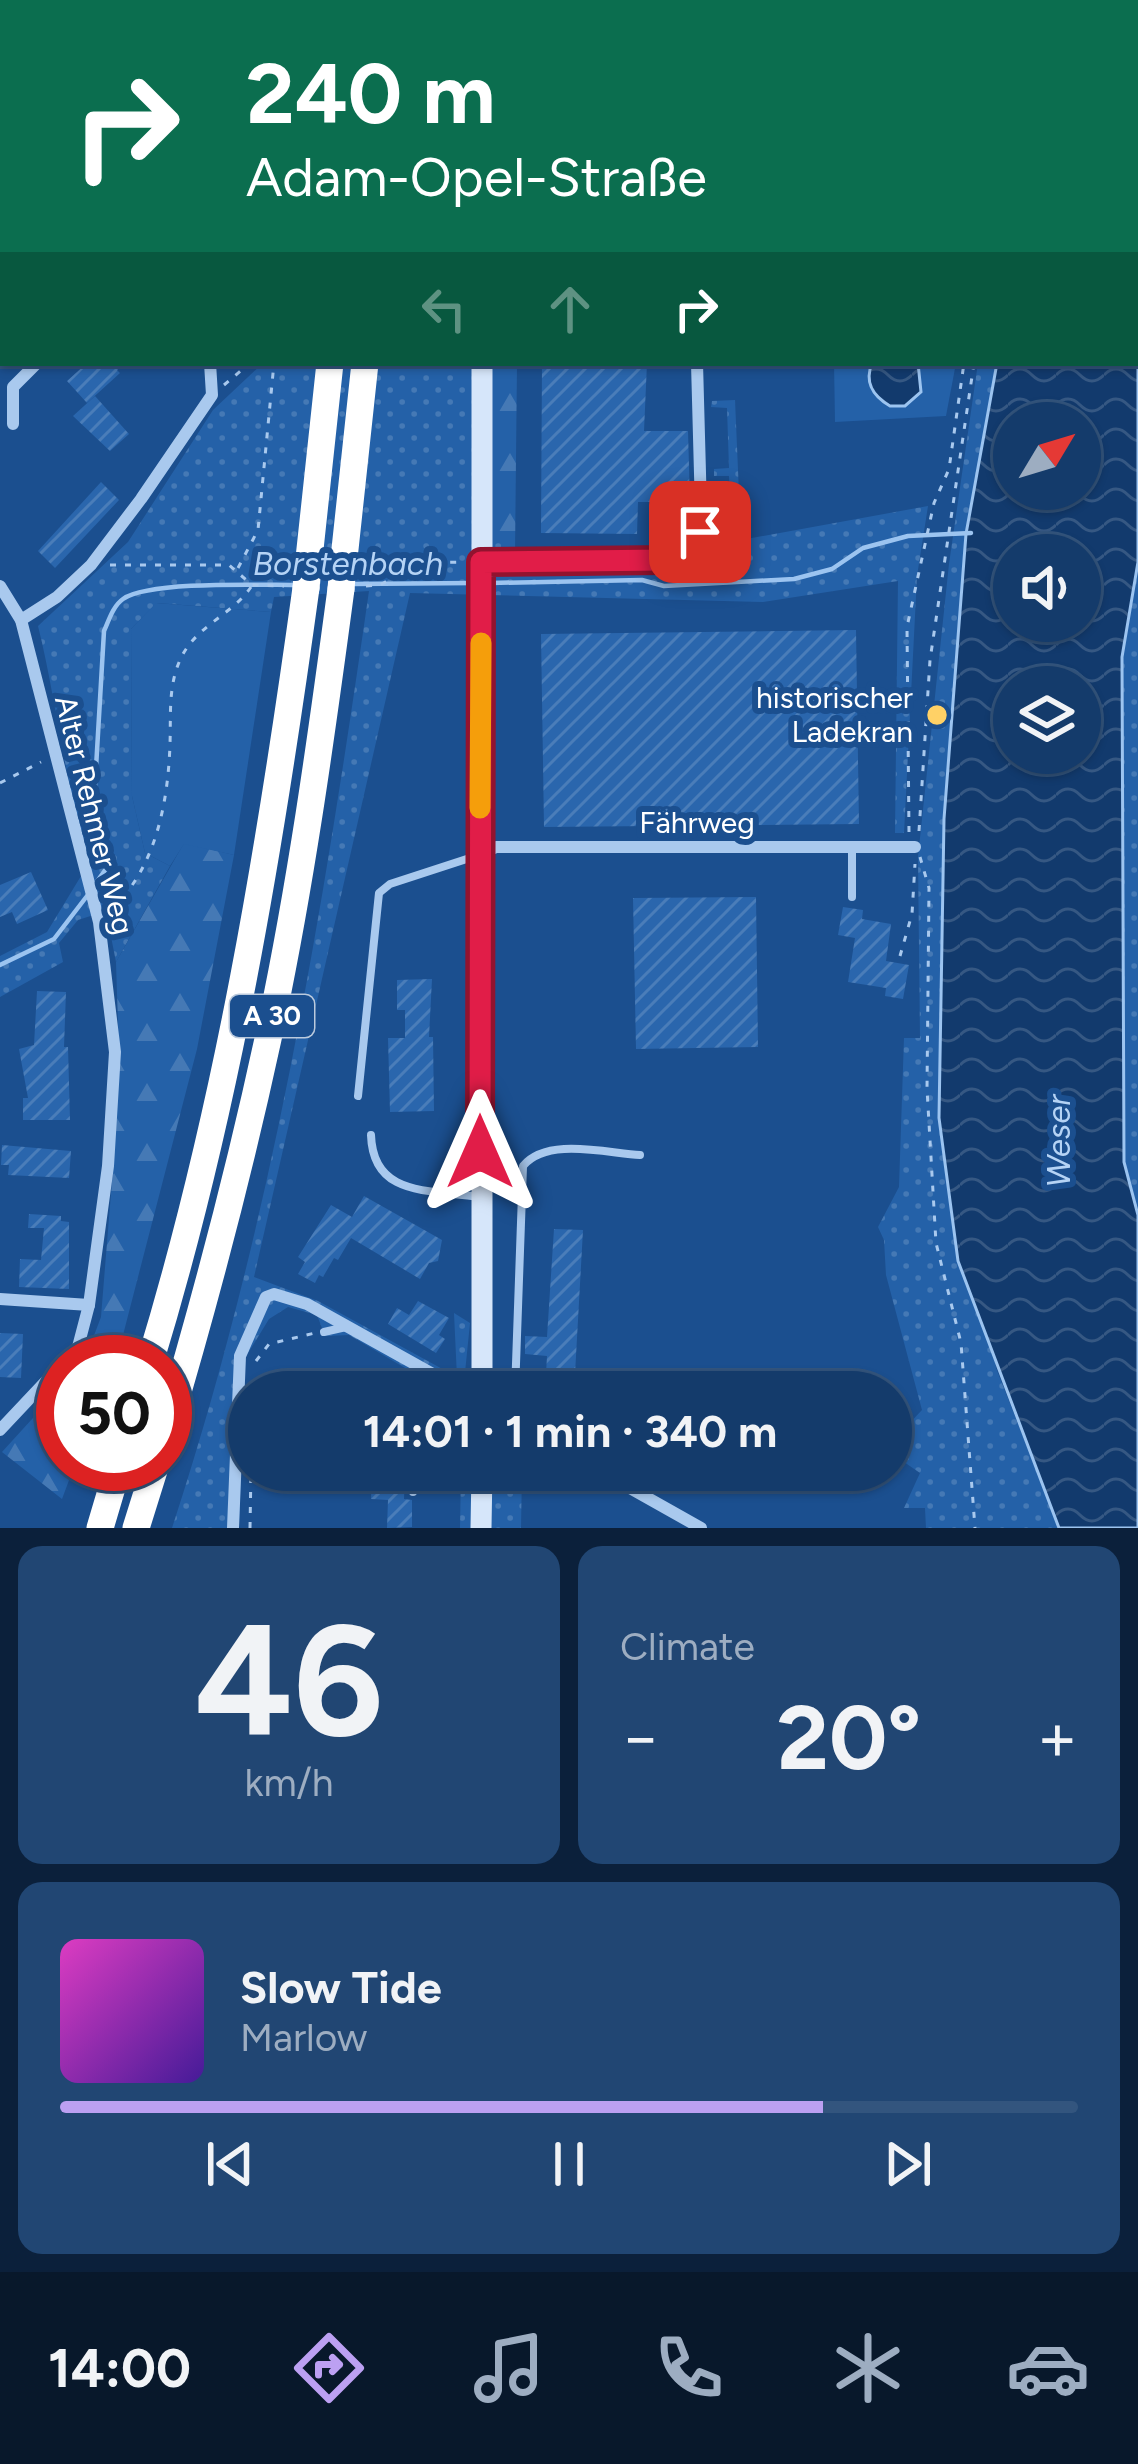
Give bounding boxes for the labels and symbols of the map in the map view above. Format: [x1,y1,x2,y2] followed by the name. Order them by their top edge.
[993,402,1101,510] north arrow
[649,481,751,583] pin
[253,544,443,583] water label: Borstenbach
[756,679,913,750] place label: historischer Ladekran
[47,692,142,938] street label: Alter Rehmer Weg
[924,702,950,728] marker: historischer Ladekran
[639,804,755,841] street label: Fährweg
[230,995,314,1037] road number: A 30
[417,1089,543,1215] position arrow
[1039,1093,1078,1188] water label: Weser
[36,1335,192,1491] speed limit sign: 50

